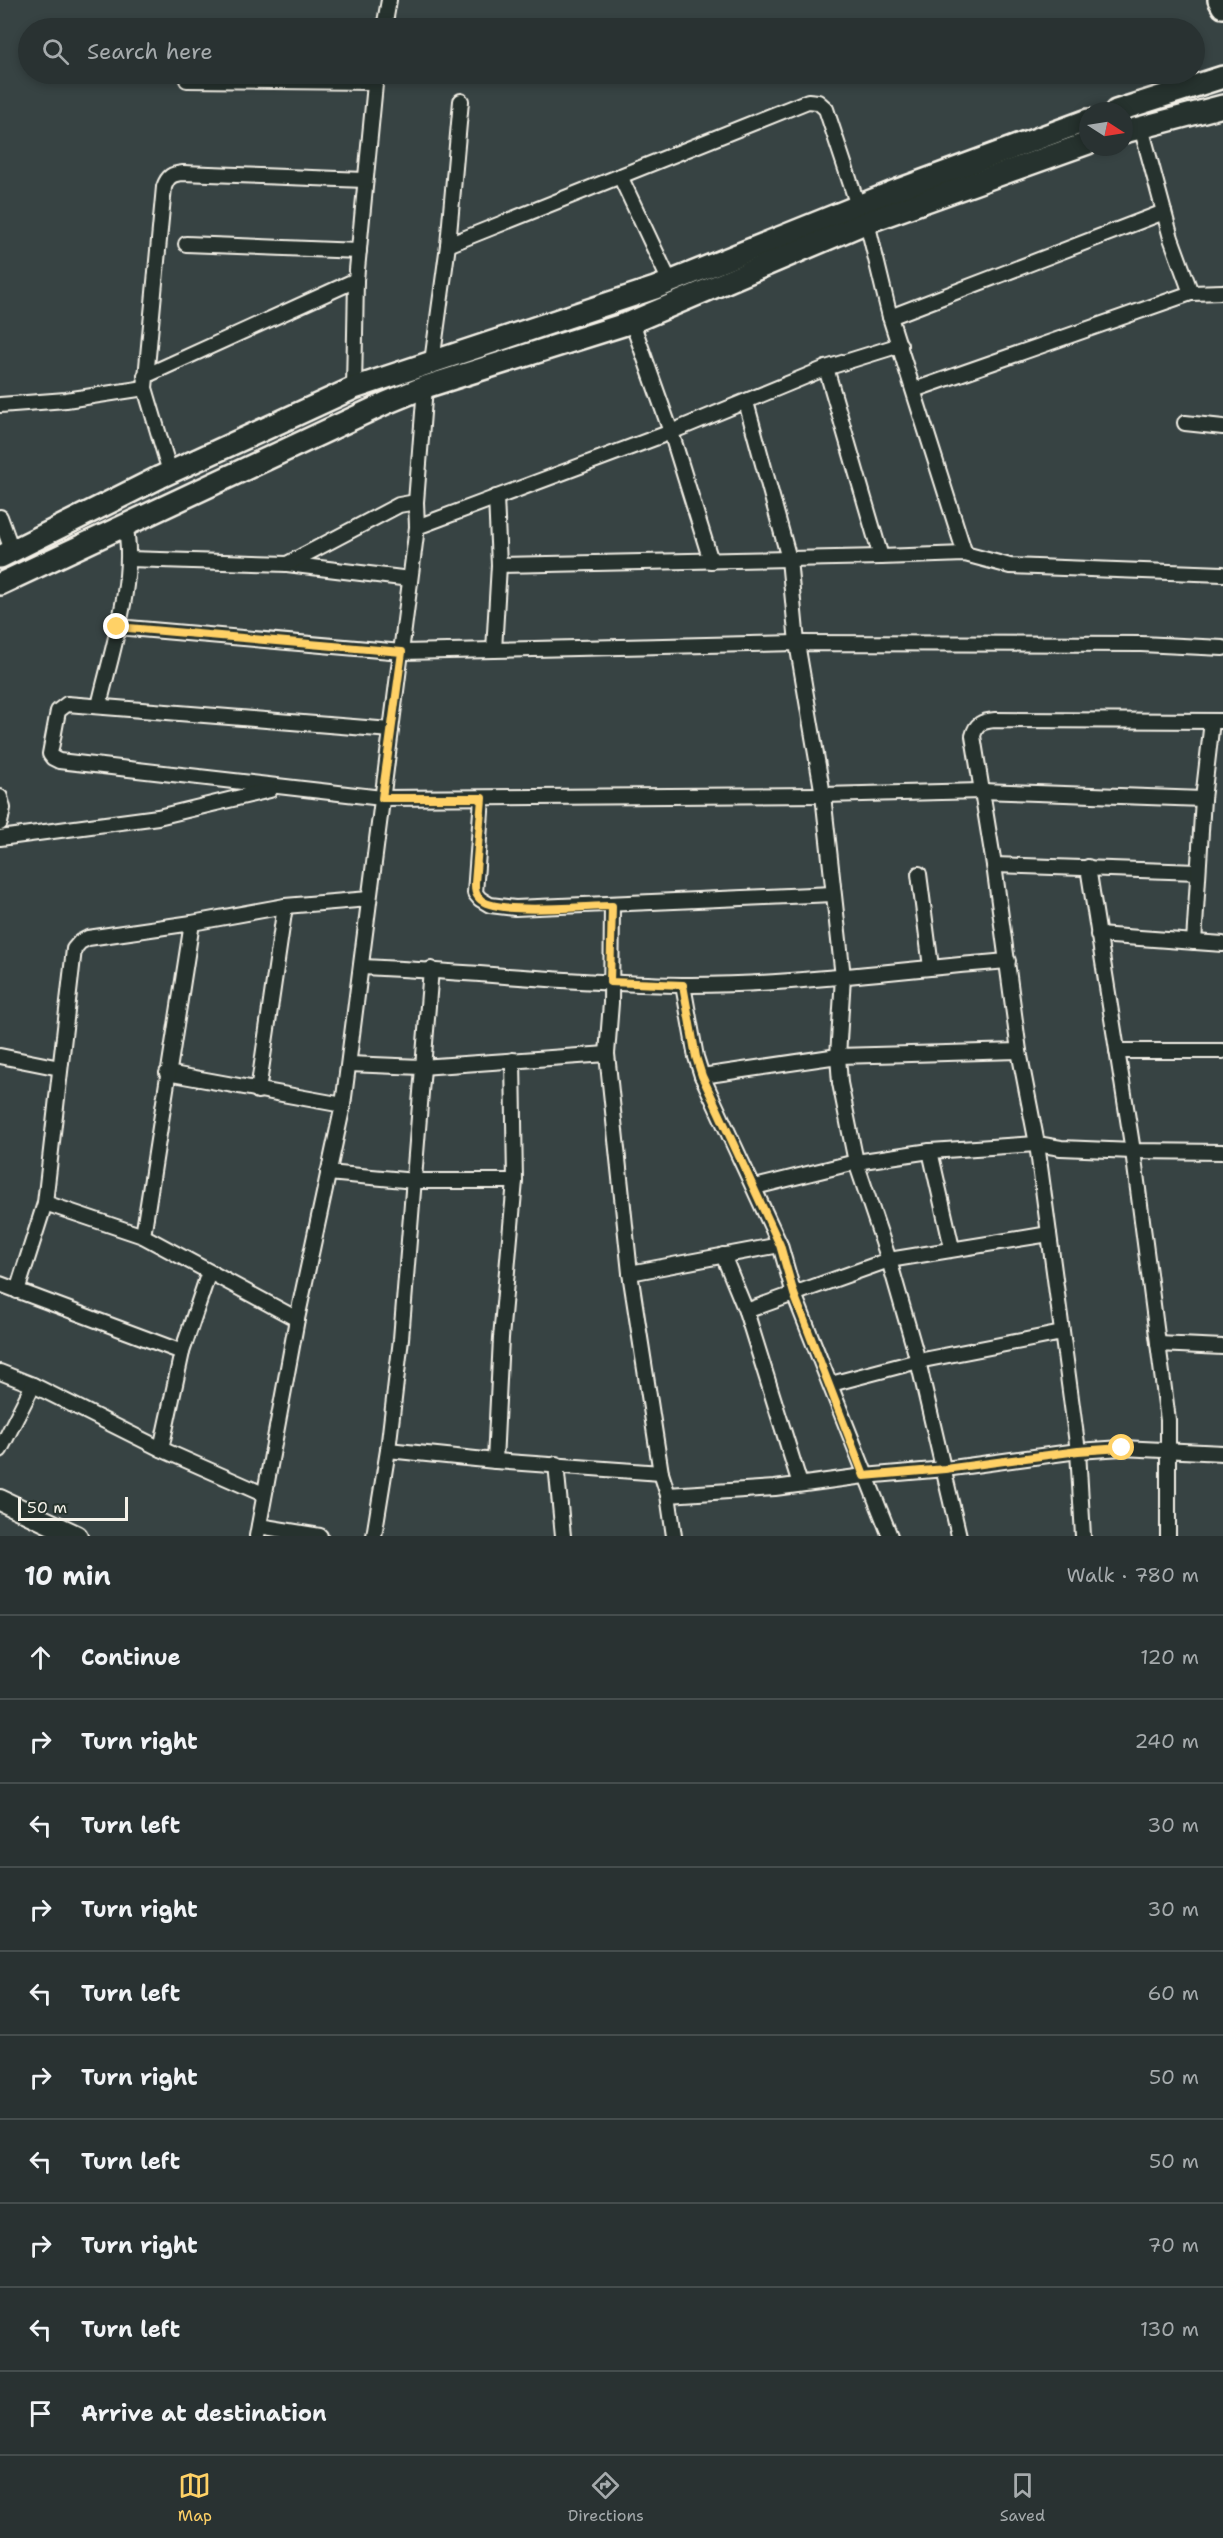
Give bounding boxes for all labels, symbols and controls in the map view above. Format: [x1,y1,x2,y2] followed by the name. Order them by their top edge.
[18,18,1205,84] search box
[39,35,72,68] icon: search
[87,37,213,66] text: Search here
[1079,102,1133,156] north arrow
[103,613,129,639] route end
[1108,1434,1134,1460] route start
[18,1494,128,1522] scale bar
[27,1497,67,1518] text: 50 m
[24,1558,111,1593] text: 10 min
[1067,1562,1199,1588] text: Walk · 780 m
[24,1641,57,1674] icon: ahead
[81,1643,181,1672] text: Continue
[1140,1644,1199,1670] text: 120 m
[24,1725,57,1758] icon: right
[81,1727,198,1756] text: Turn right
[1134,1728,1199,1754] text: 240 m
[24,1809,57,1842] icon: left
[81,1811,180,1840] text: Turn left
[1147,1812,1199,1838] text: 30 m
[24,1893,57,1926] icon: right
[81,1895,198,1924] text: Turn right
[1147,1896,1199,1922] text: 30 m
[24,1977,57,2010] icon: left
[81,1979,180,2008] text: Turn left
[1147,1980,1199,2006] text: 60 m
[24,2061,57,2094] icon: right
[81,2063,198,2092] text: Turn right
[1149,2064,1199,2090] text: 50 m
[24,2145,57,2178] icon: left
[81,2147,180,2176] text: Turn left
[1149,2148,1199,2174] text: 50 m
[24,2229,57,2262] icon: right
[81,2231,198,2260] text: Turn right
[1147,2232,1199,2258] text: 70 m
[24,2313,57,2346] icon: left
[81,2315,180,2344] text: Turn left
[1140,2316,1199,2342] text: 130 m
[24,2397,57,2430] icon: arrive
[81,2399,327,2428] text: Arrive at destination
[178,2469,212,2526] tab: Map
[568,2469,644,2526] tab: Directions
[1000,2469,1045,2526] tab: Saved

